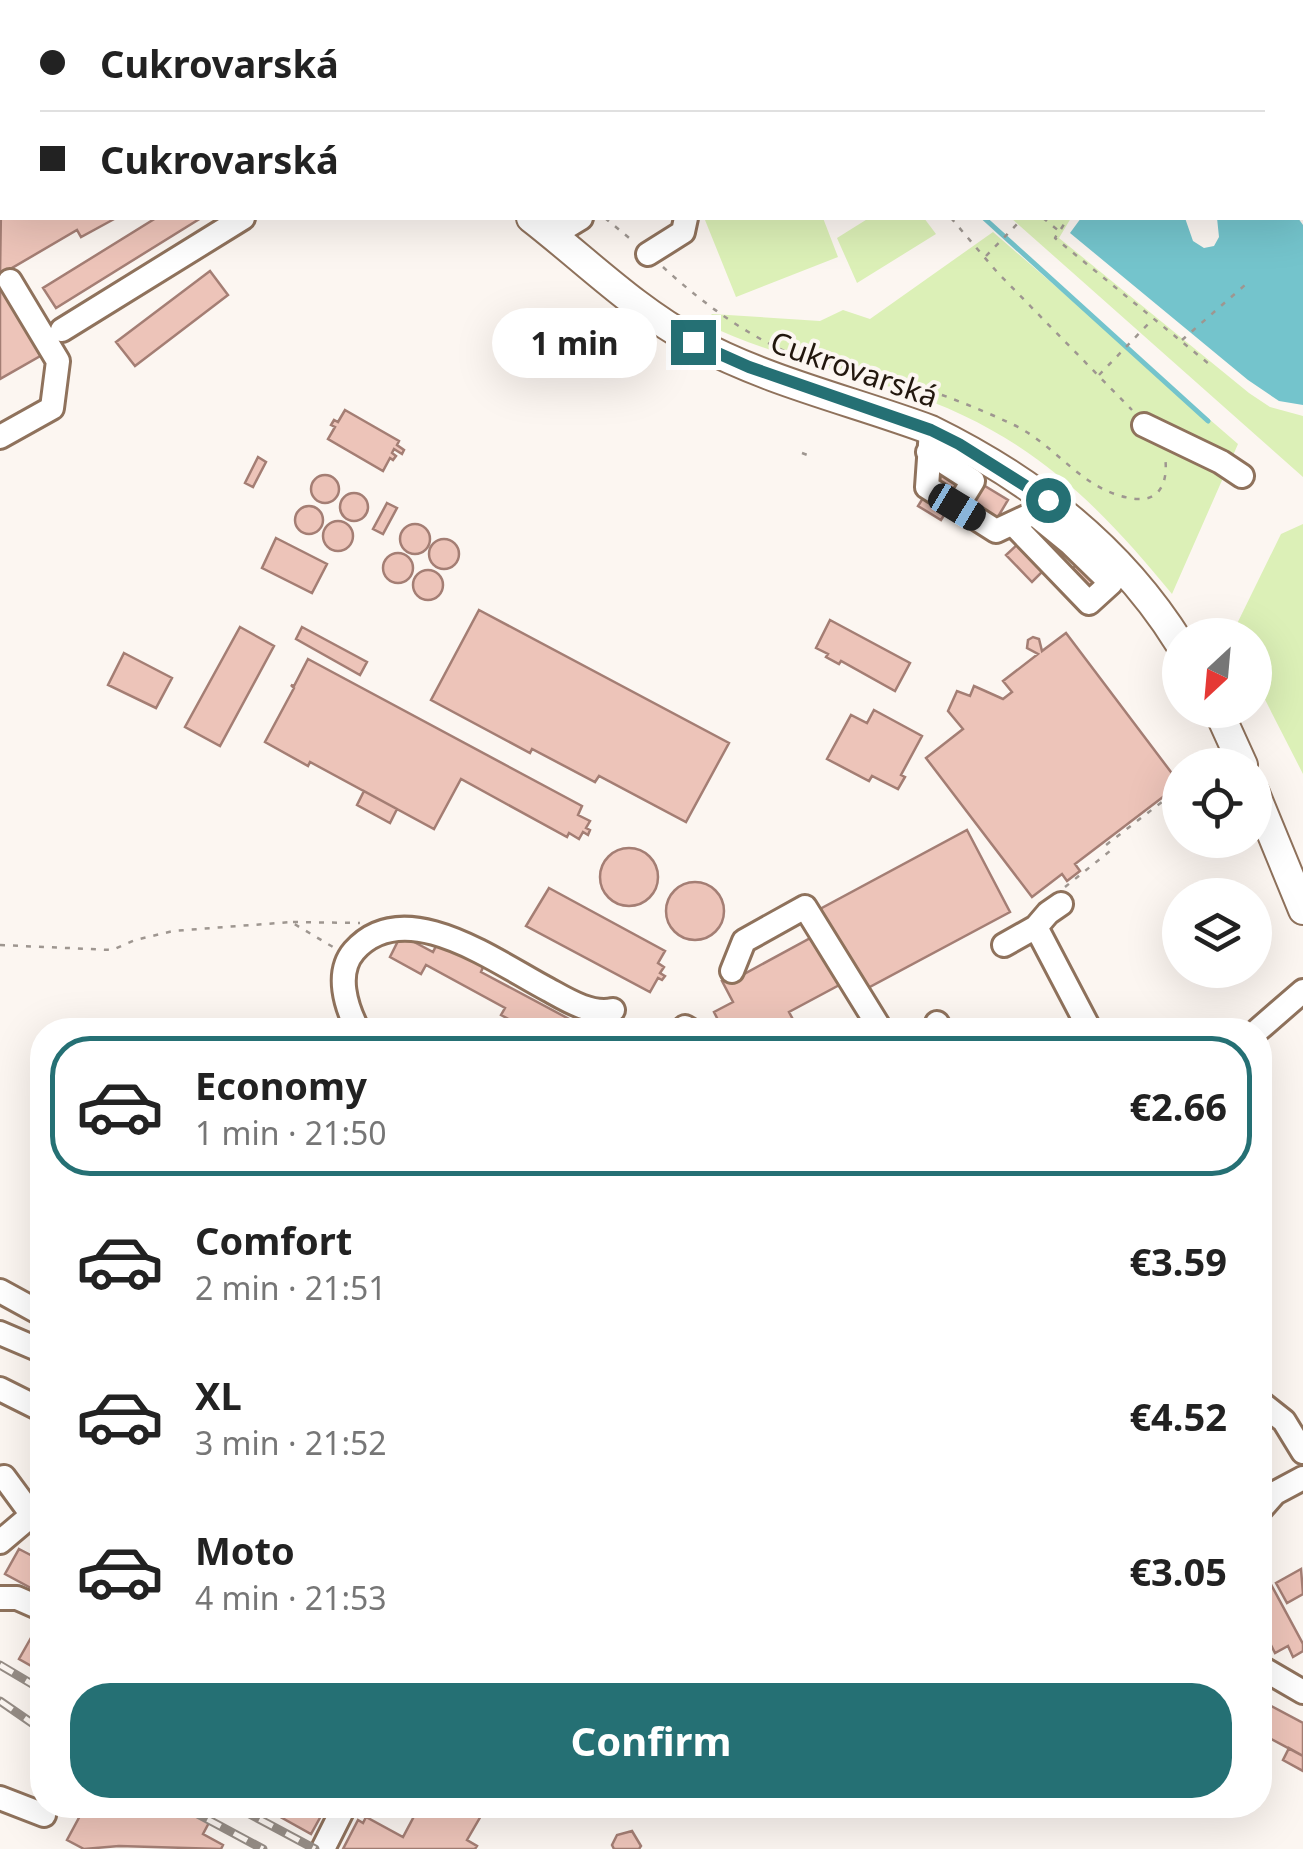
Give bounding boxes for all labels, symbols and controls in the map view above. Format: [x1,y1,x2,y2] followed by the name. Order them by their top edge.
[100,37,339,89] text: Cukrovarská
[100,133,339,185] text: Cukrovarská
[493,307,658,377] callout: 1 min
[671,320,716,365] route end
[530,321,619,364] text: 1 min
[765,321,944,416] street label: Cukrovarská
[1026,478,1071,523] route start
[924,479,990,535] car
[1162,618,1272,728] north arrow
[1162,618,1272,988] map controls
[1162,748,1272,858] button: locate
[1162,878,1272,988] button: layers
[195,1059,367,1111] text: Economy
[75,1061,165,1151] icon: car
[1129,1080,1227,1132] text: €2.66
[195,1111,387,1154] text: 1 min · 21:50
[195,1214,352,1266] text: Comfort
[75,1216,165,1306] icon: car
[1129,1235,1227,1287] text: €3.59
[195,1266,387,1309] text: 2 min · 21:51
[195,1369,242,1421] text: XL
[75,1371,165,1461] icon: car
[1129,1390,1227,1442] text: €4.52
[195,1421,387,1464] text: 3 min · 21:52
[195,1524,295,1576] text: Moto
[75,1526,165,1616] icon: car
[1129,1545,1227,1597] text: €3.05
[195,1576,387,1619] text: 4 min · 21:53
[70,1683,1232,1798] button: Confirm

